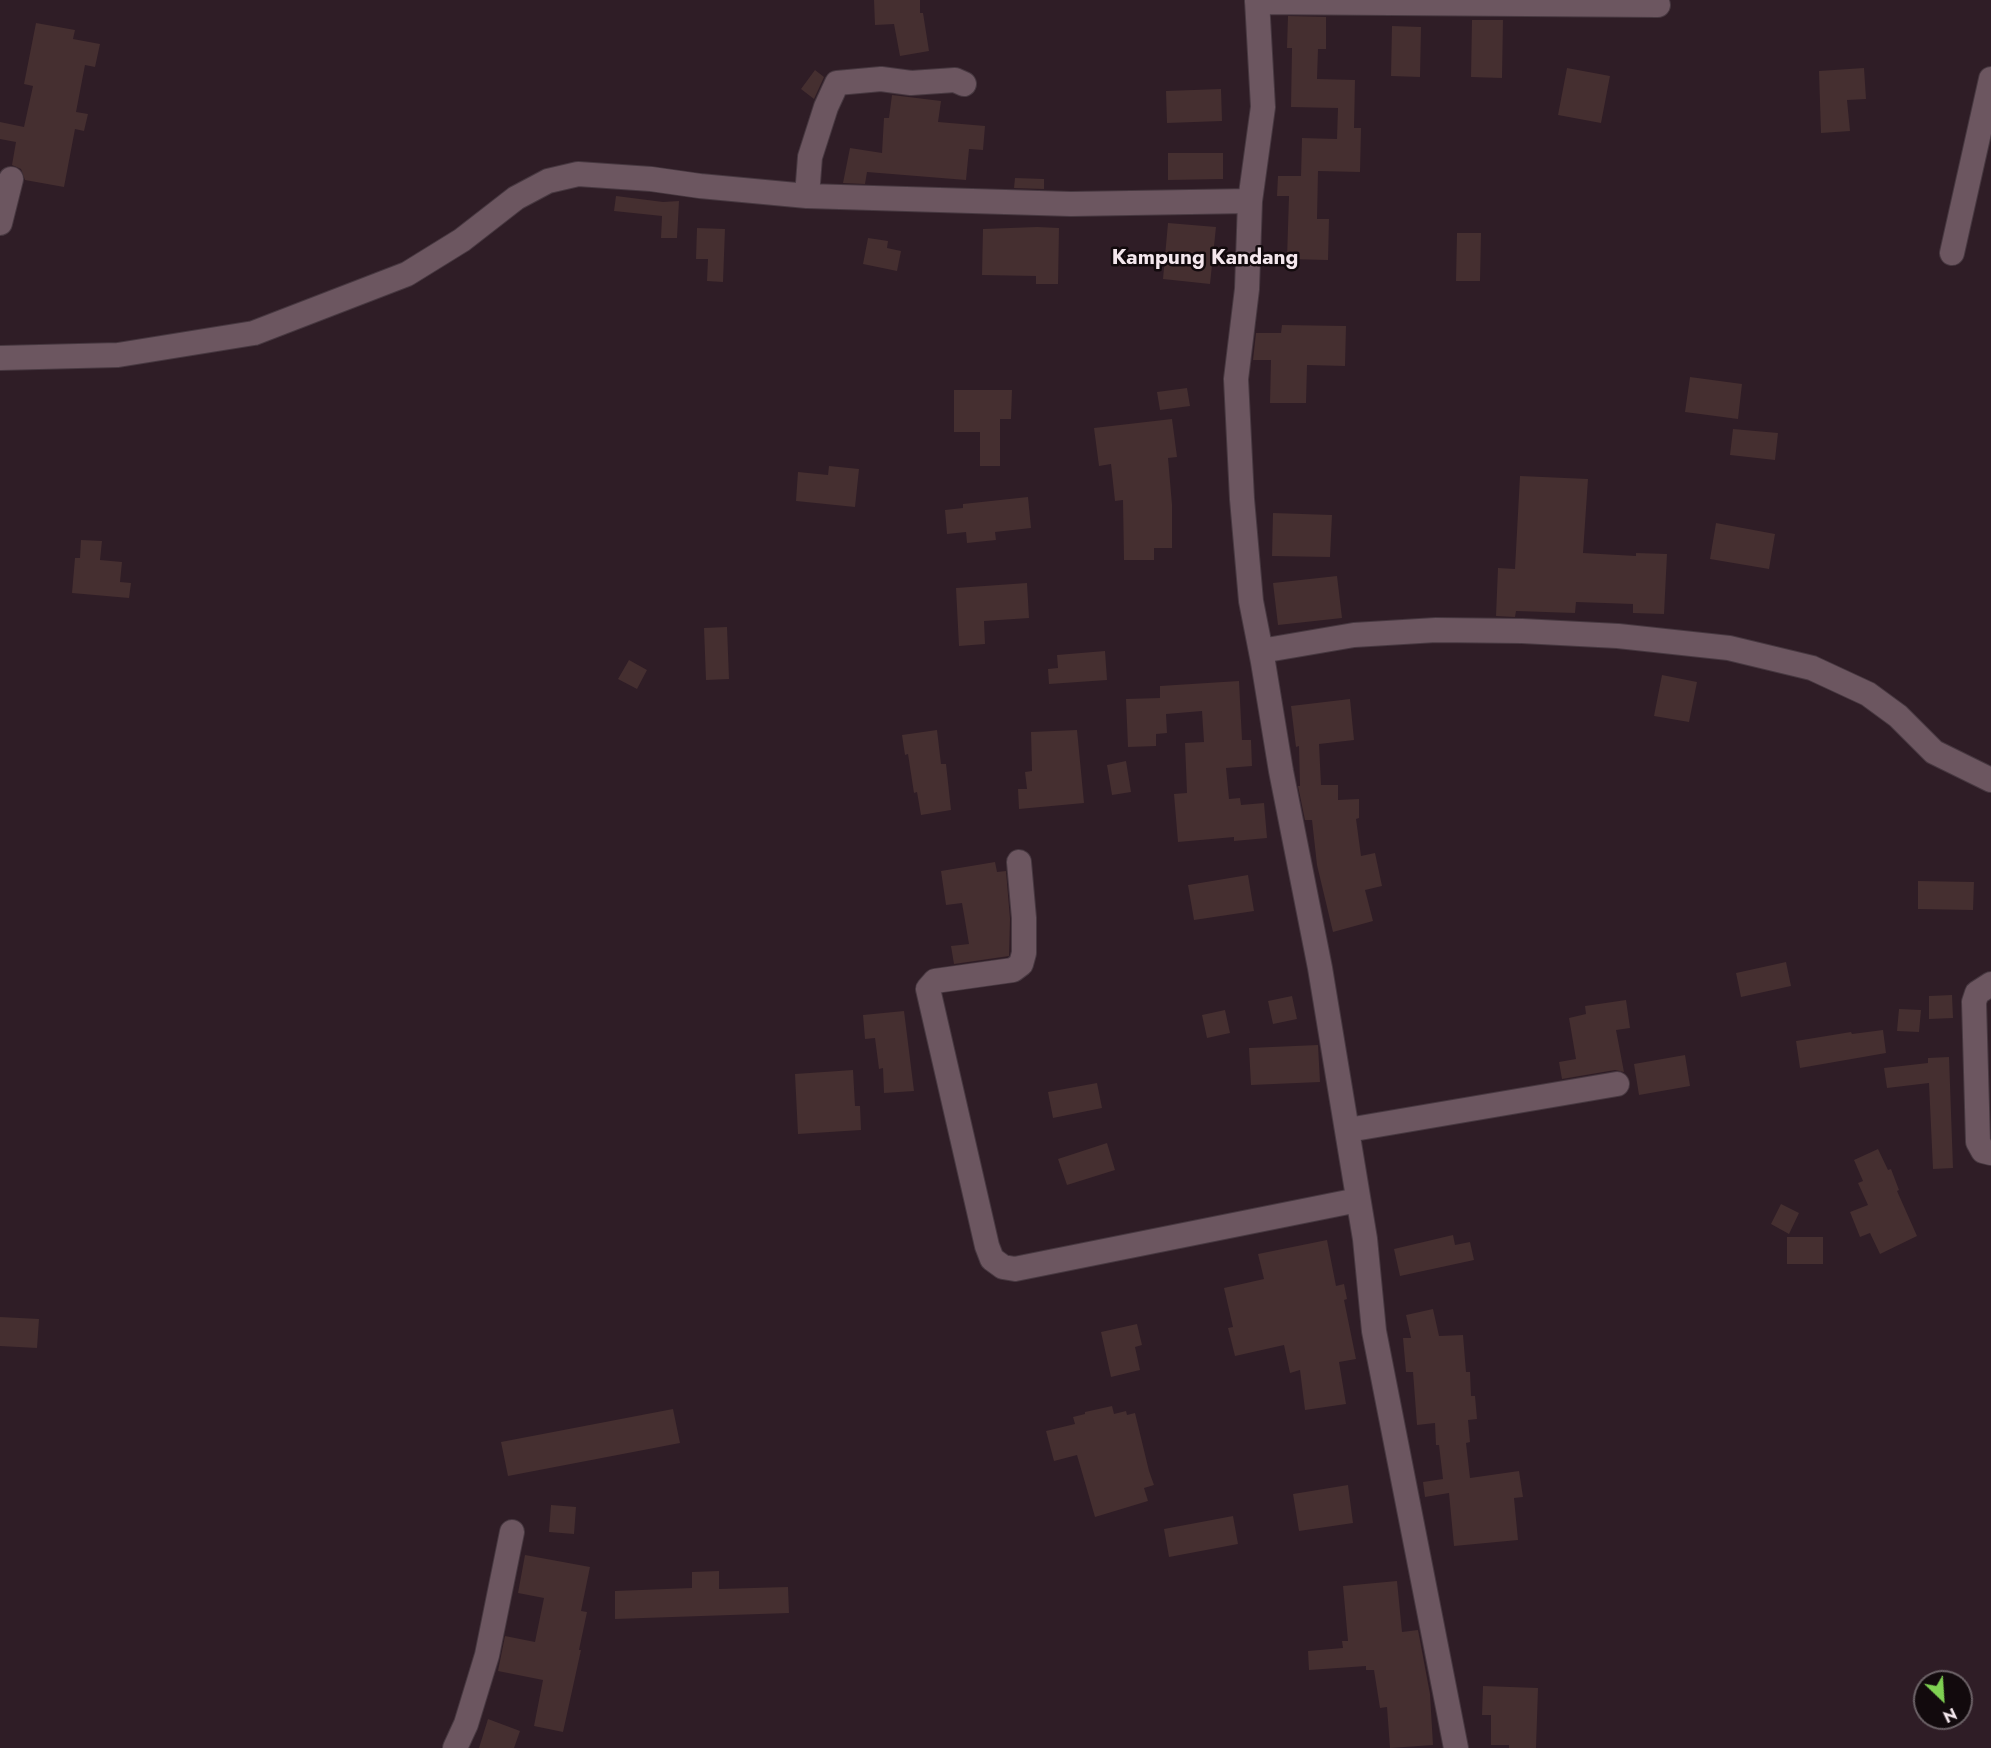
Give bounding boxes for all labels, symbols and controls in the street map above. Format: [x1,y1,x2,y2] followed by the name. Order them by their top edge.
[1112,246,1298,272] district label: Kampung Kandang
[1913,1670,1973,1730] north arrow
[1939,1702,1961,1728] text: N

